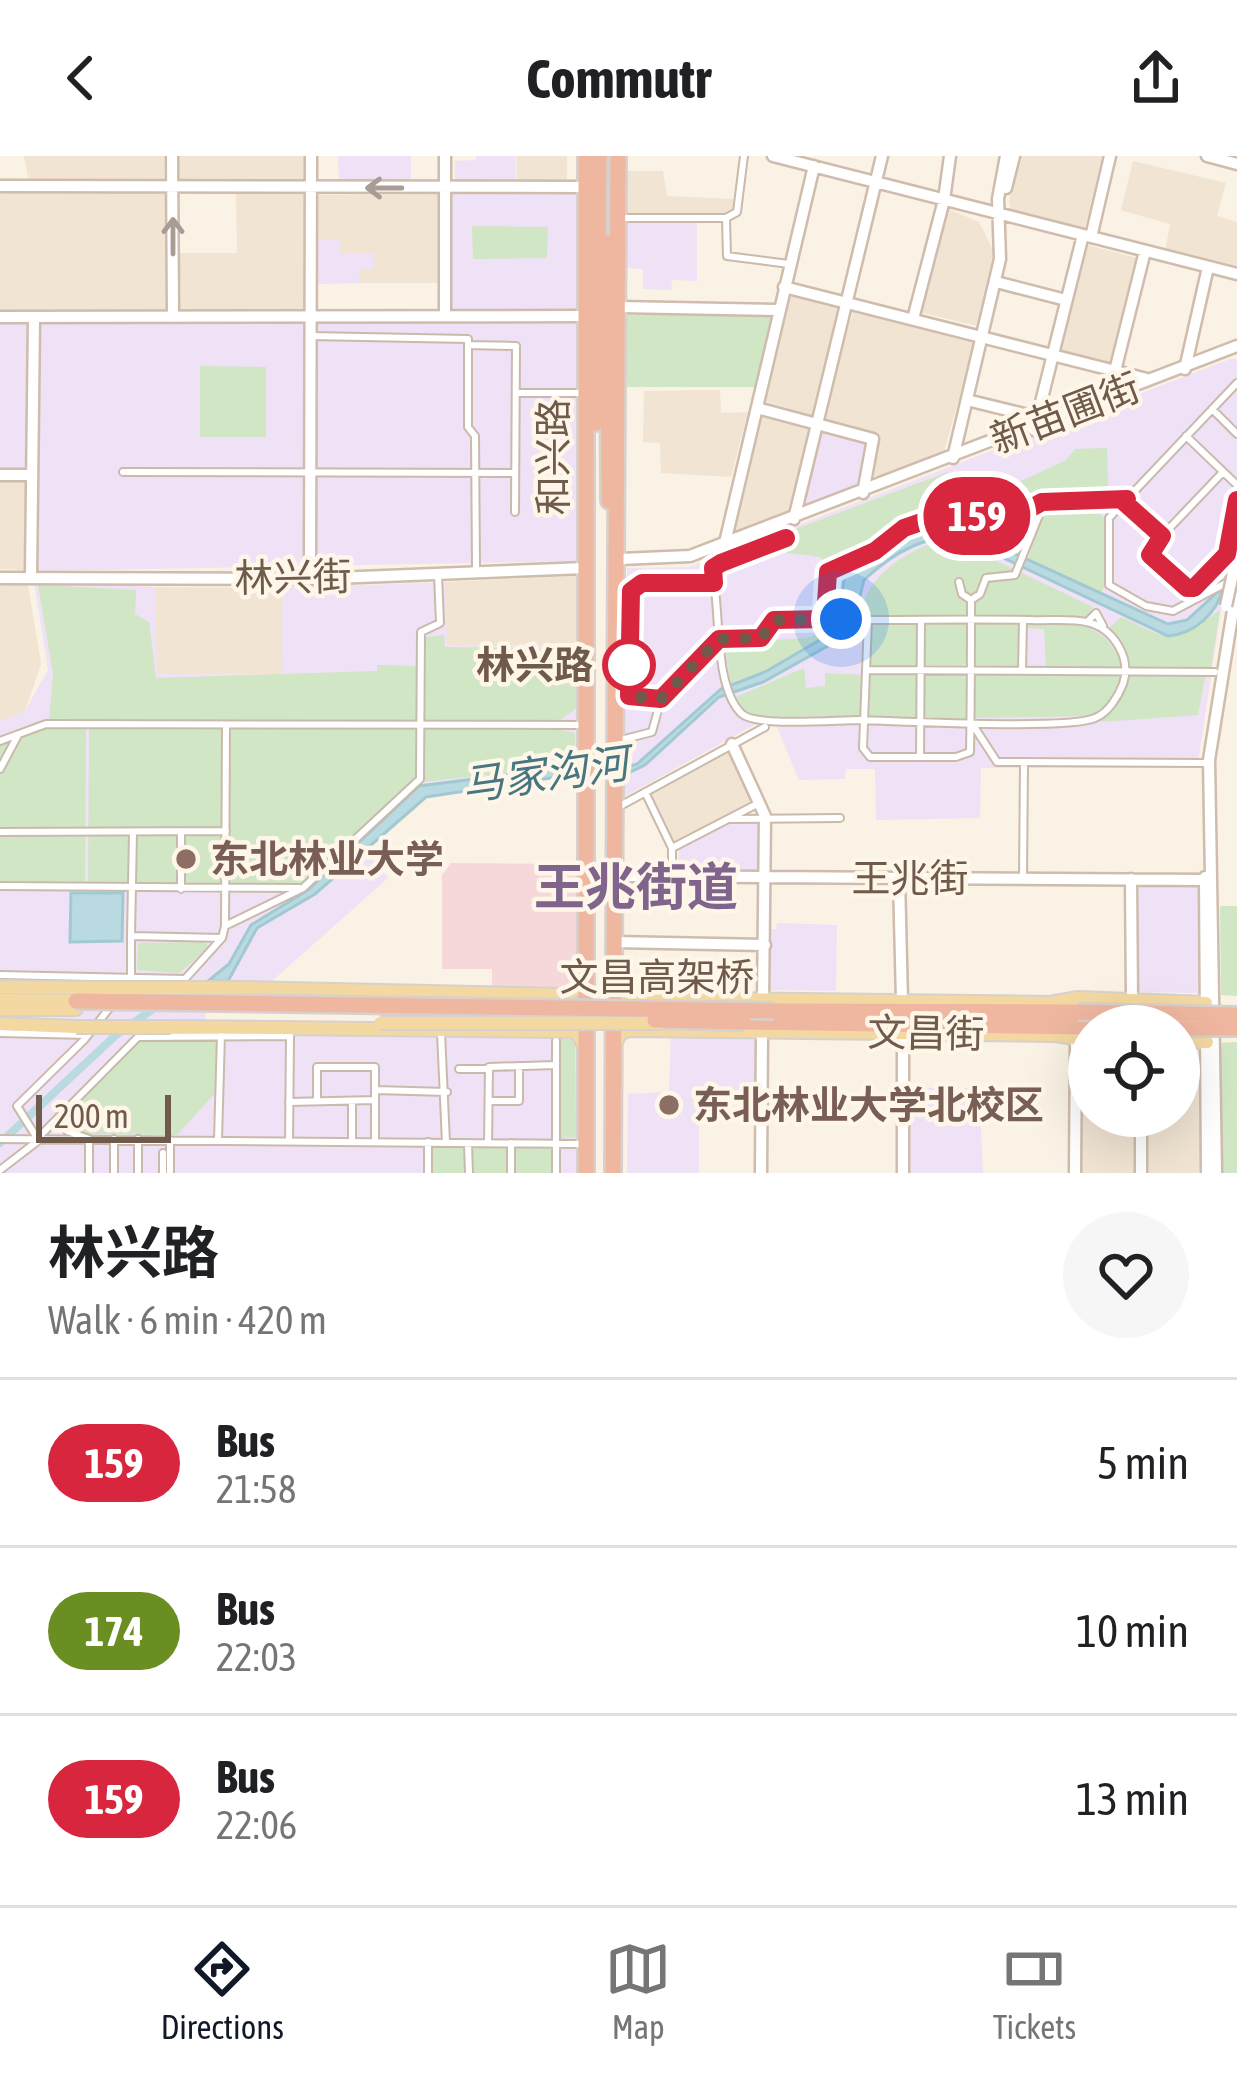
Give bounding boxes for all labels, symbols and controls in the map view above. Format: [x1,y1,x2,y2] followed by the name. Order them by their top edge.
[48,45,114,111] icon: back
[1123,45,1189,111] icon: share
[526,48,711,109] text: Commutr
[365,177,404,199] one-way arrow
[161,217,184,256] one-way arrow
[984,365,1146,461] street label: 新苗圃街
[531,398,575,516] street label: 和兴路
[908,477,1046,555] line badge: 159
[947,492,1007,540] text: 159
[234,554,352,600] street label: 林兴街
[811,589,871,649] your location
[604,640,654,690] marker: 林兴路
[476,643,593,687] place label: 林兴路
[458,738,638,809] water label: 马家沟河
[210,837,444,881] place label: 东北林业大学
[173,846,199,872] marker: 东北林业大学
[851,856,969,900] street label: 王兆街
[534,857,738,916] district label: 王兆街道
[559,955,755,999] street label: 文昌高架桥
[1068,1005,1200,1137] map controls
[1068,1005,1200,1137] button: locate
[867,1010,985,1056] street label: 文昌街
[693,1083,1044,1127] place label: 东北林业大学北校区
[36,1089,171,1142] scale bar
[656,1092,682,1118] marker: 东北林业大学北校区
[54,1097,129,1135] text: 200 m
[1063,1212,1189,1338] button: heart
[48,1220,219,1285] text: 林兴路
[48,1298,327,1342] text: Walk · 6 min · 420 m
[216,1415,275,1467] text: Bus
[1097,1437,1189,1489] text: 5 min
[84,1439,144,1487] text: 159
[216,1467,296,1511] text: 21:58
[216,1583,275,1635] text: Bus
[1076,1605,1189,1657] text: 10 min
[84,1607,144,1655] text: 174
[216,1635,297,1679] text: 22:03
[216,1751,275,1803] text: Bus
[1076,1773,1189,1825] text: 13 min
[84,1775,144,1823] text: 159
[216,1803,297,1847] text: 22:06
[161,1936,284,2046] tab: Directions
[605,1936,671,2046] tab: Map
[993,1936,1076,2046] tab: Tickets

